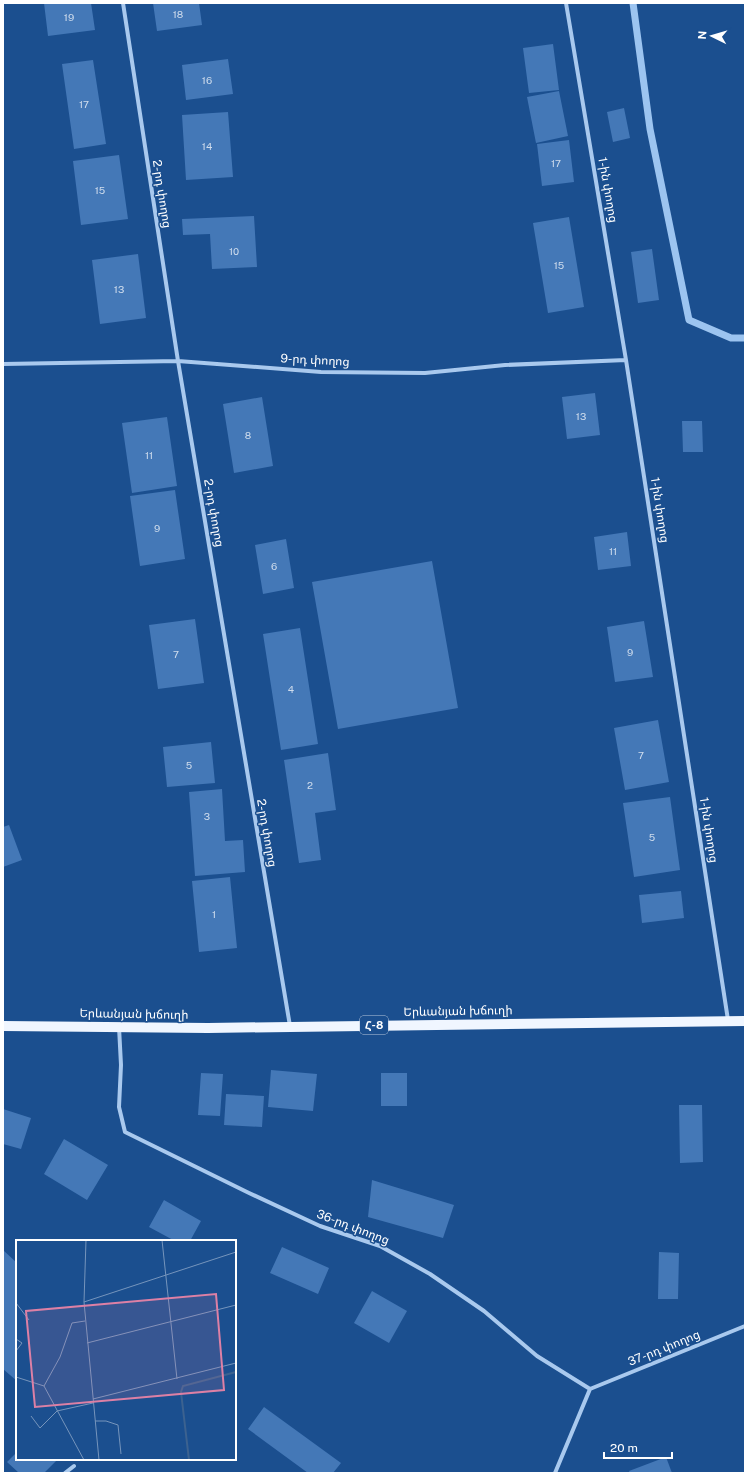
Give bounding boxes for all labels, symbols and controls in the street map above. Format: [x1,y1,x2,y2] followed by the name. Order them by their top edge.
[173,8,183,20] house number: 18
[64,11,74,23] house number: 19
[692,16,732,56] north arrow
[696,30,708,40] text: N
[202,74,212,86] house number: 16
[79,98,89,110] house number: 17
[202,140,212,152] house number: 14
[595,156,621,224] street label: 1-ին փողոց
[551,157,561,169] house number: 17
[150,159,174,229] street label: 2-րդ փողոց
[95,184,105,196] house number: 15
[229,245,239,257] house number: 10
[554,259,564,271] house number: 15
[114,283,124,295] house number: 13
[280,351,350,369] street label: 9-րդ փողոց
[576,410,586,422] house number: 13
[245,429,251,441] house number: 8
[145,449,153,461] house number: 11
[648,476,672,544] street label: 1-ին փողոց
[201,478,227,548] street label: 2-րդ փողոց
[154,522,160,534] house number: 9
[609,545,617,557] house number: 11
[271,560,277,572] house number: 6
[627,646,633,658] house number: 9
[173,648,179,660] house number: 7
[288,683,294,695] house number: 4
[638,749,644,761] house number: 7
[186,759,192,771] house number: 5
[307,779,313,791] house number: 2
[697,796,721,864] street label: 1-ին փողոց
[254,798,280,868] street label: 2-րդ փողոց
[204,810,210,822] house number: 3
[649,831,655,843] house number: 5
[212,908,216,920] house number: 1
[403,1003,513,1019] street label: Երևանյան խճուղի
[79,1006,189,1022] street label: Երևանյան խճուղի
[360,1016,388,1034] road number: Հ-8
[315,1207,391,1247] street label: 36-րդ փողոց
[16,1240,236,1460] inset map
[626,1327,702,1369] street label: 37-րդ փողոց
[604,1434,672,1460] scale bar
[610,1441,638,1455] text: 20 m

